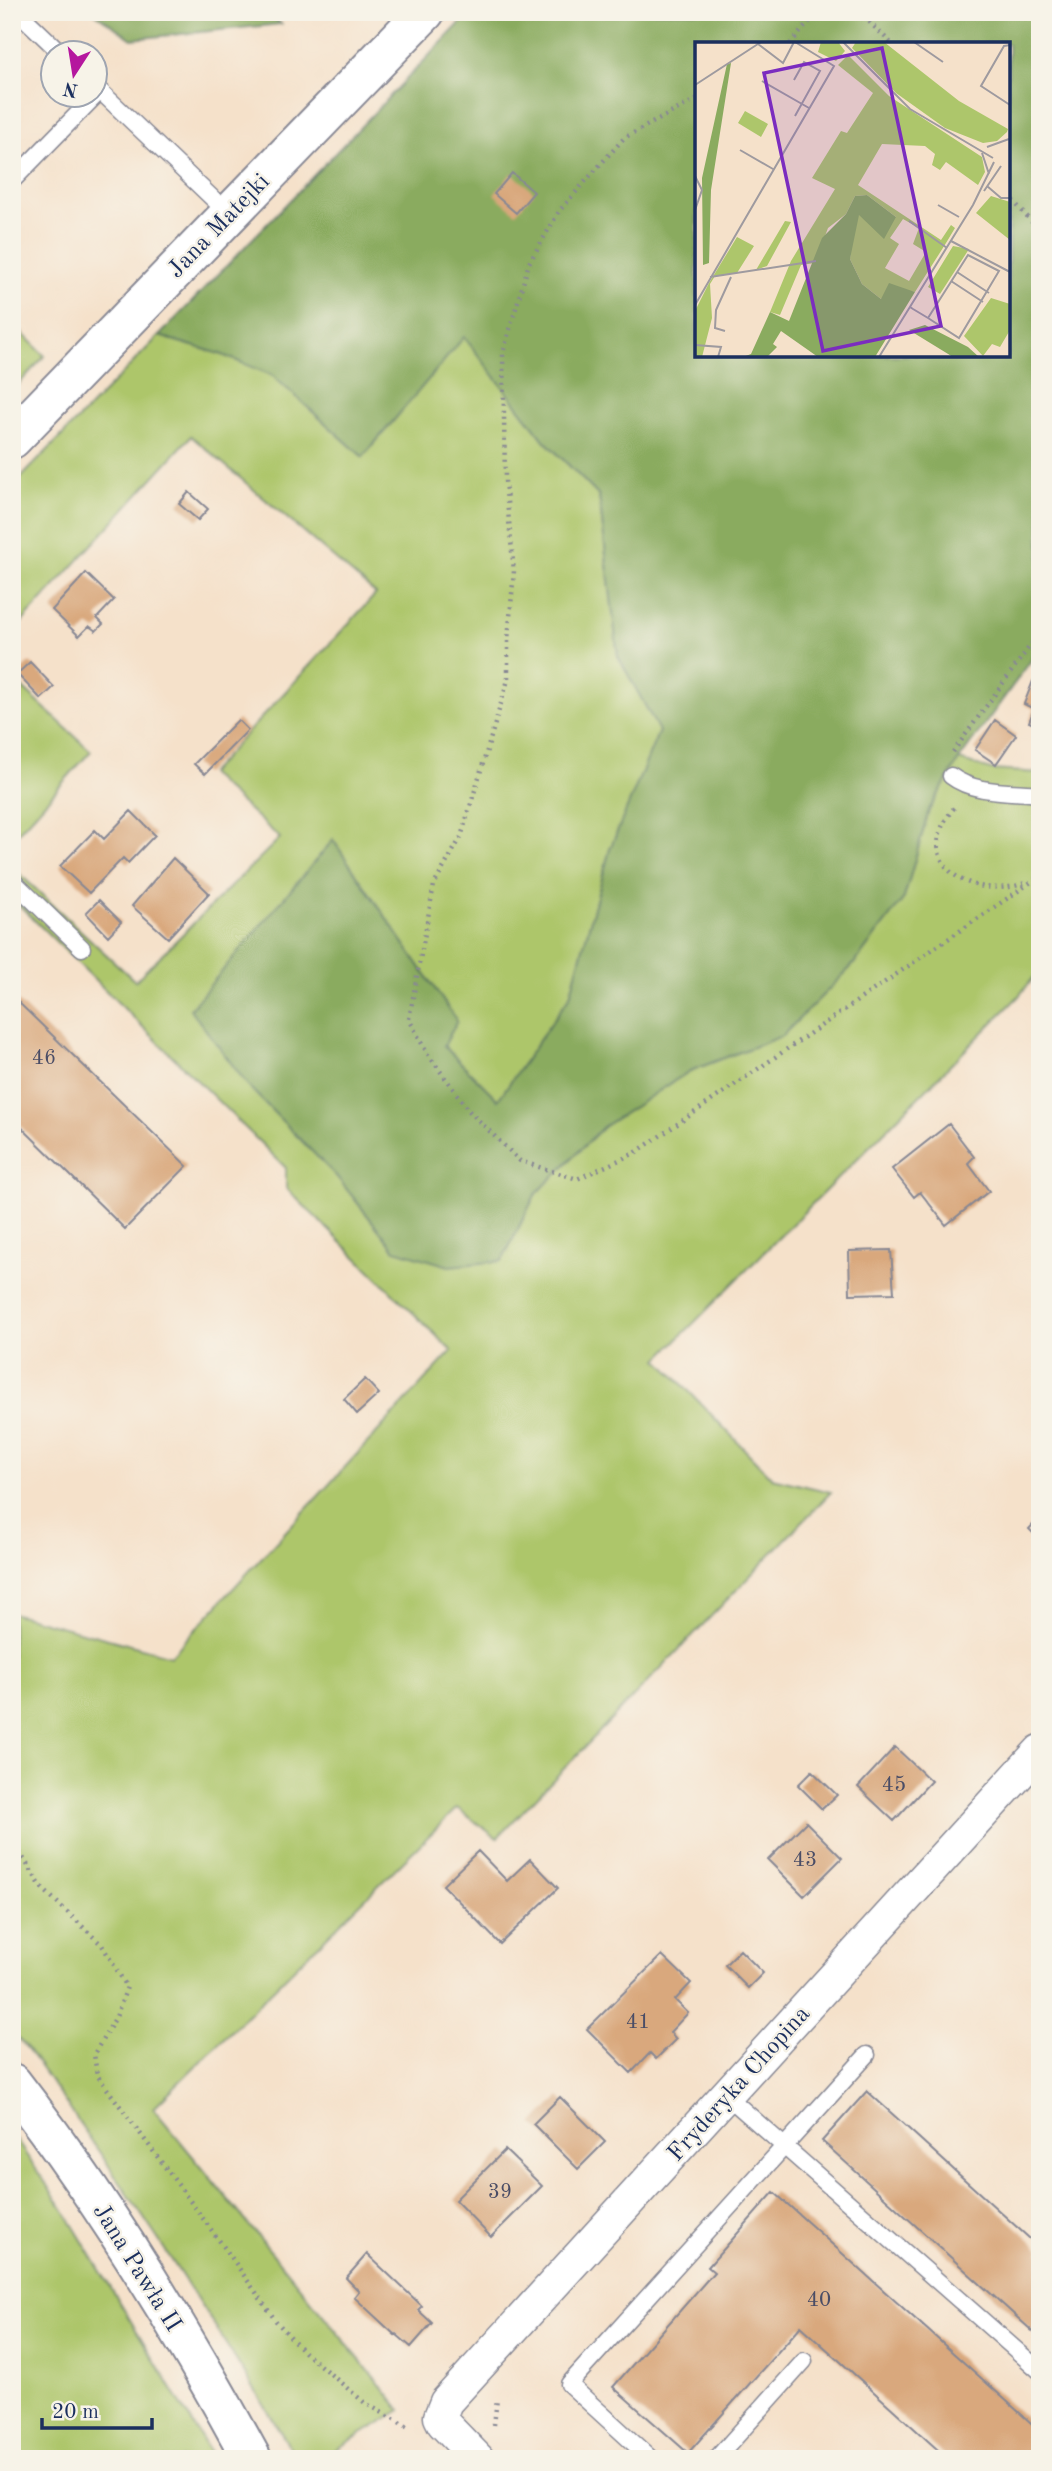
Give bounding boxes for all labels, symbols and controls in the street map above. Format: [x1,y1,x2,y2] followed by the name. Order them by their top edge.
[38,38,108,108] north arrow
[695,42,1010,357] inset map
[61,77,80,99] text: N
[164,170,275,283] street label: Jana Matejki
[32,1048,56,1069] house number: 46
[882,1775,906,1796] house number: 45
[793,1850,817,1871] house number: 43
[664,2002,815,2167] street label: Fryderyka Chopina
[626,2012,650,2033] house number: 41
[488,2182,512,2203] house number: 39
[88,2200,185,2336] street label: Jana Pawła II
[807,2290,831,2311] house number: 40
[42,2387,152,2431] scale bar
[52,2402,99,2423] text: 20 m

